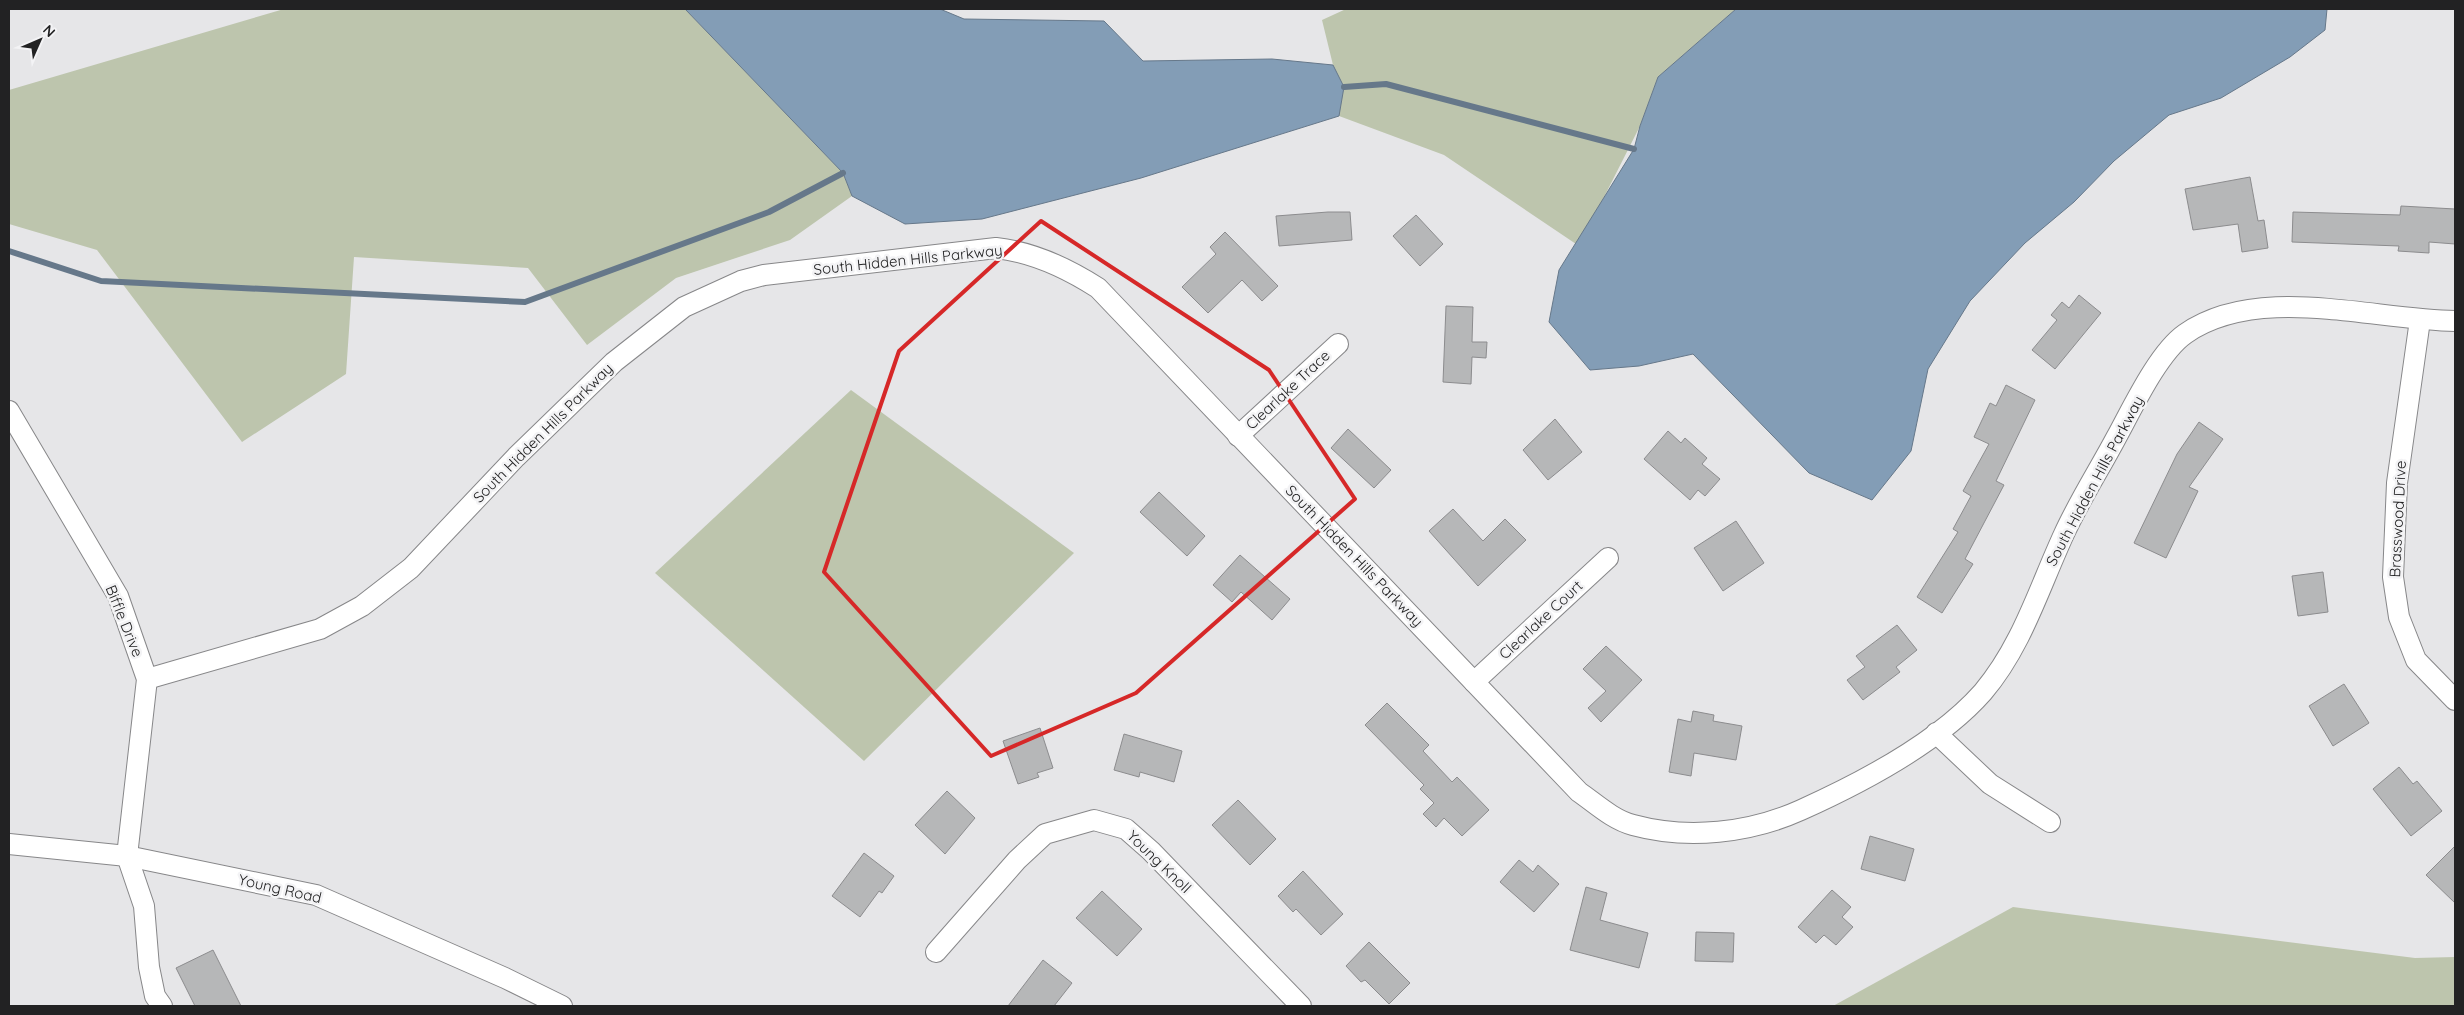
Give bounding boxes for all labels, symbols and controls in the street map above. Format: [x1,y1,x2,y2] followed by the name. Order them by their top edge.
[15,15,65,65] north arrow
[39,21,59,41] text: N
[813,240,1003,279] street label: South Hidden Hills Parkway
[1242,346,1334,434] street label: Clearlake Trace
[469,359,617,507] street label: South Hidden Hills Parkway
[2042,392,2148,569] street label: South Hidden Hills Parkway
[2385,460,2410,578] street label: Brasswood Drive
[1282,481,1427,631] street label: South Hidden Hills Parkway
[1495,576,1586,663] street label: Clearlake Court
[101,582,147,660] street label: Biffle Drive
[1123,826,1195,897] street label: Young Knoll
[237,870,324,907] street label: Young Road

